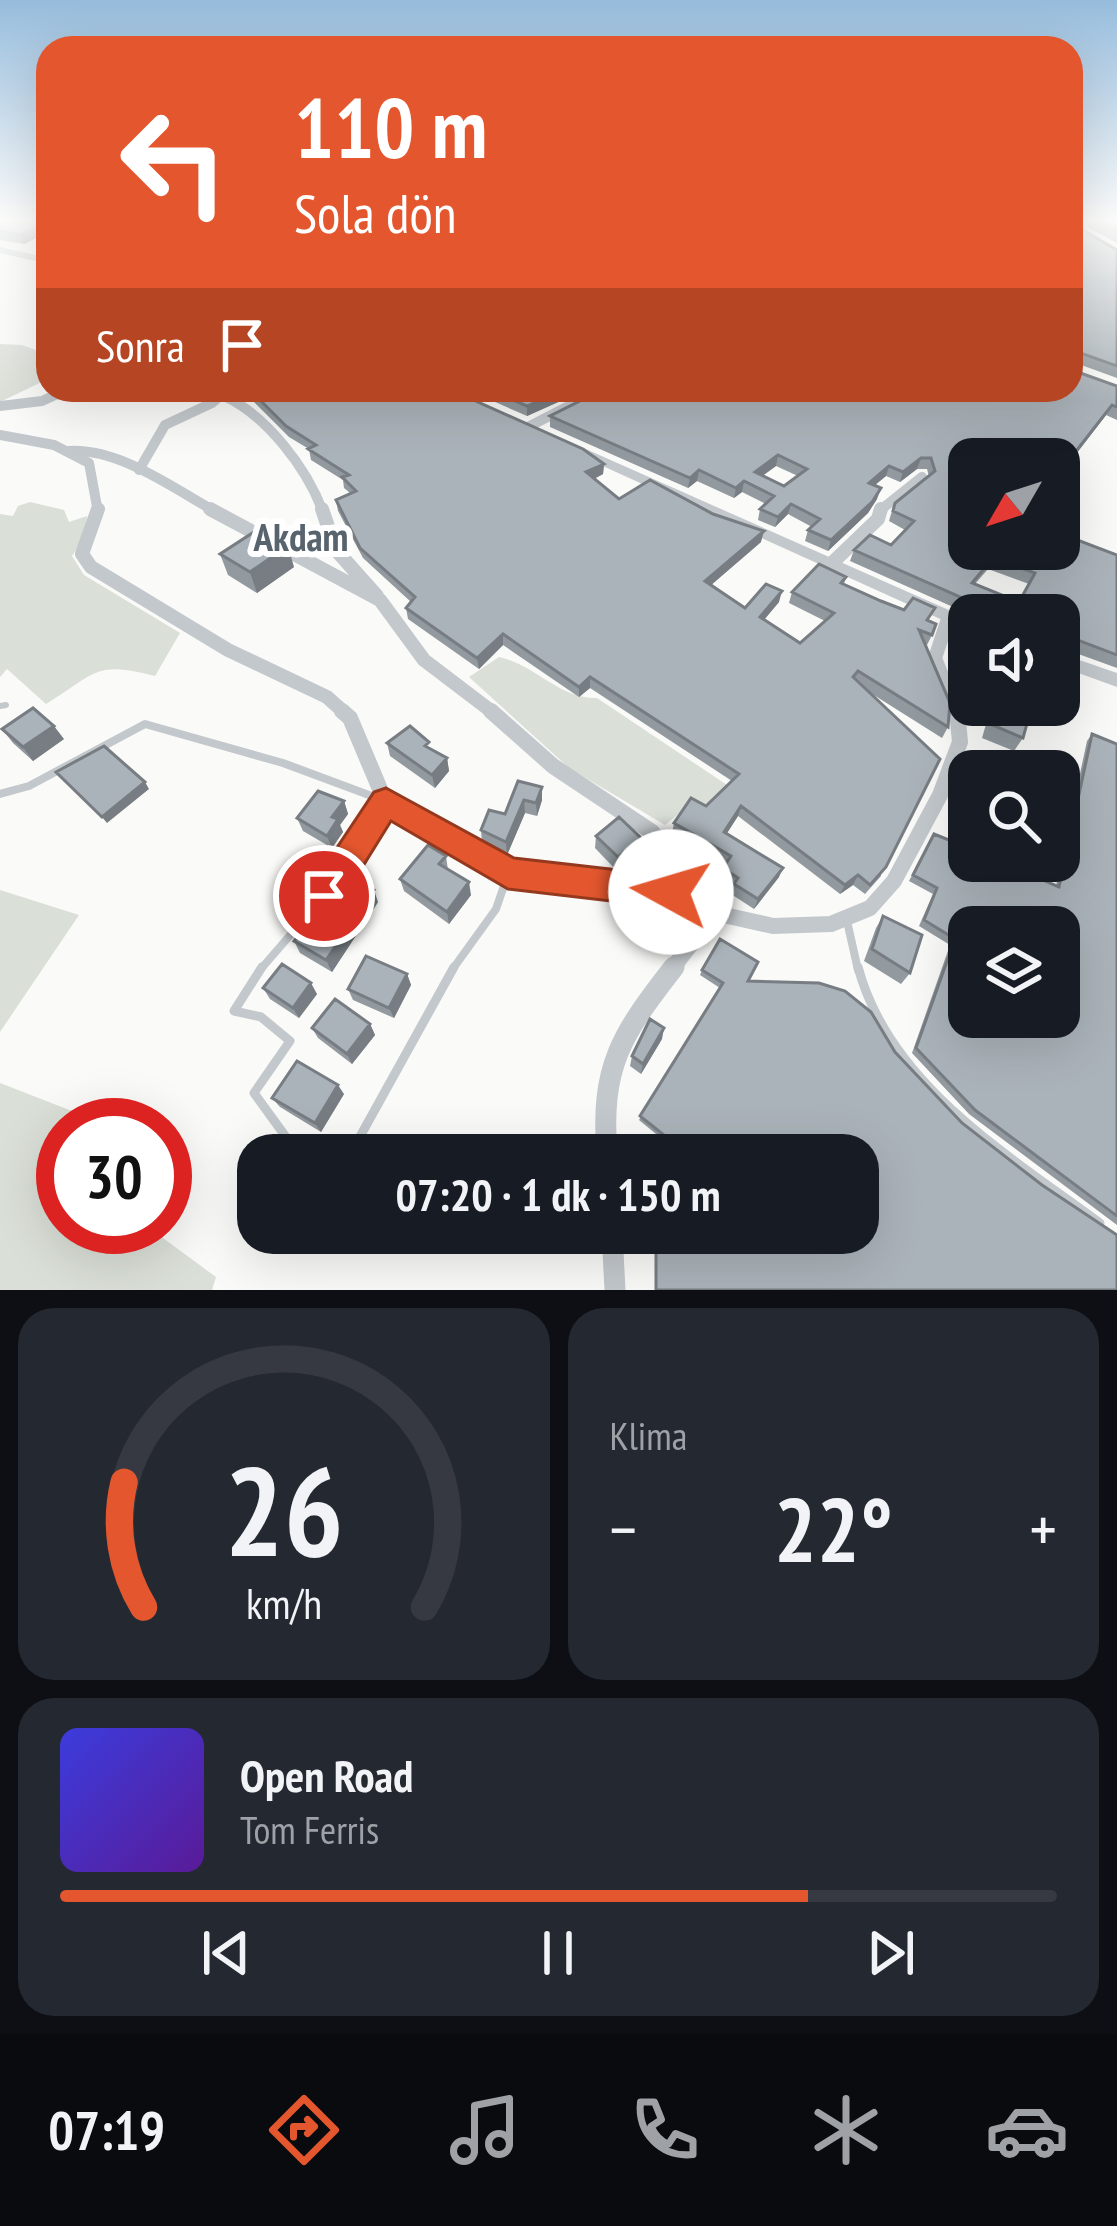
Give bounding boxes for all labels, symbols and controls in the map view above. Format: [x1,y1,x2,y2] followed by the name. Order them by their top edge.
[294,72,487,181] text: 110 m
[96,84,252,240] icon: left
[294,178,457,248] text: Sola dön
[209,312,275,378] icon: arrive
[96,316,185,374] text: Sonra
[948,438,1080,570] north arrow
[948,438,1080,1038] map controls
[253,511,348,562] district label: Akdam
[948,594,1080,726] button: sound
[948,750,1080,882] button: search
[608,829,734,955] position arrow
[273,845,375,947] pin
[291,863,357,929] icon: arrive
[948,906,1080,1038] button: layers
[36,1098,192,1254] speed limit sign: 30
[395,1165,721,1223] text: 07:20 · 1 dk · 150 m
[610,1410,687,1461] text: Klima
[224,1429,343,1590] text: 26
[774,1470,893,1587] text: 22°
[610,1486,637,1571] text: −
[1030,1486,1057,1571] text: +
[246,1575,322,1631] text: km/h
[240,1746,413,1804] text: Open Road
[240,1804,379,1855] text: Tom Ferris
[193,1920,259,1986] icon: previous
[525,1920,591,1986] icon: pause
[858,1920,924,1986] icon: next
[262,2088,346,2172] icon: directions
[443,2088,527,2172] icon: music
[623,2088,707,2172] icon: phone
[804,2088,888,2172] icon: climate
[985,2088,1069,2172] icon: car
[48,2095,165,2165] text: 07:19

